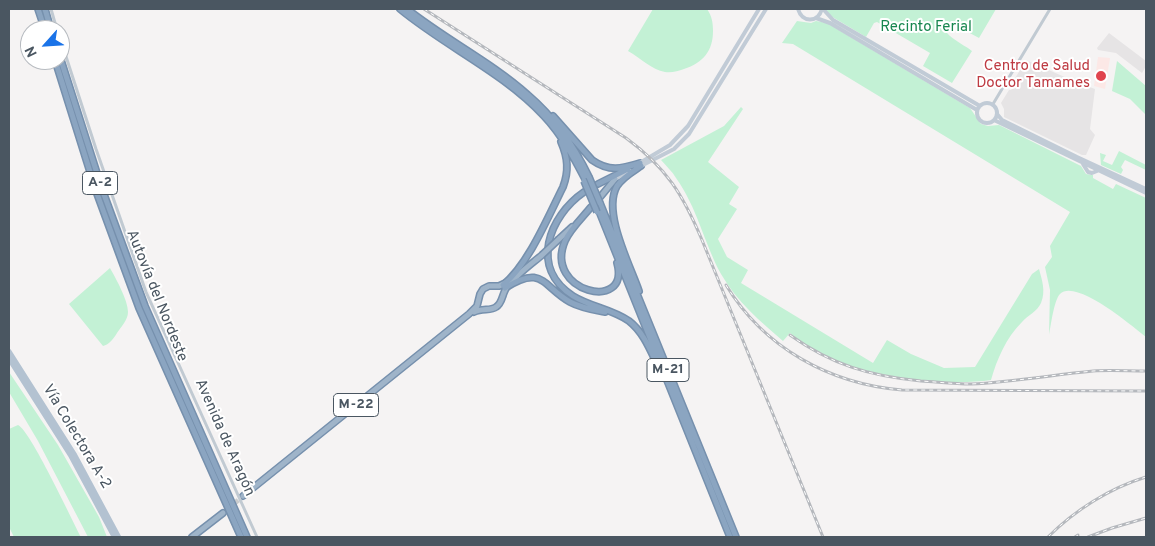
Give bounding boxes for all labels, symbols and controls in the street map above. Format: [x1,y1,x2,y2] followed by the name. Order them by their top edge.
[880,19,972,37] park label: Recinto Ferial
[20,20,70,70] north arrow
[22,43,42,60] text: N
[976,58,1090,93] place label: Centro de Salud Doctor Tamames
[1094,69,1108,83] marker: Centro de Salud Doctor Tamames
[82,172,118,194] road number: A-2
[121,228,191,364] street label: Autovía del Nordeste
[647,358,689,382] road number: M-21
[190,377,258,499] street label: Avenida de Aragón
[38,382,114,492] street label: Vía Colectora A-2
[334,394,378,416] road number: M-22

